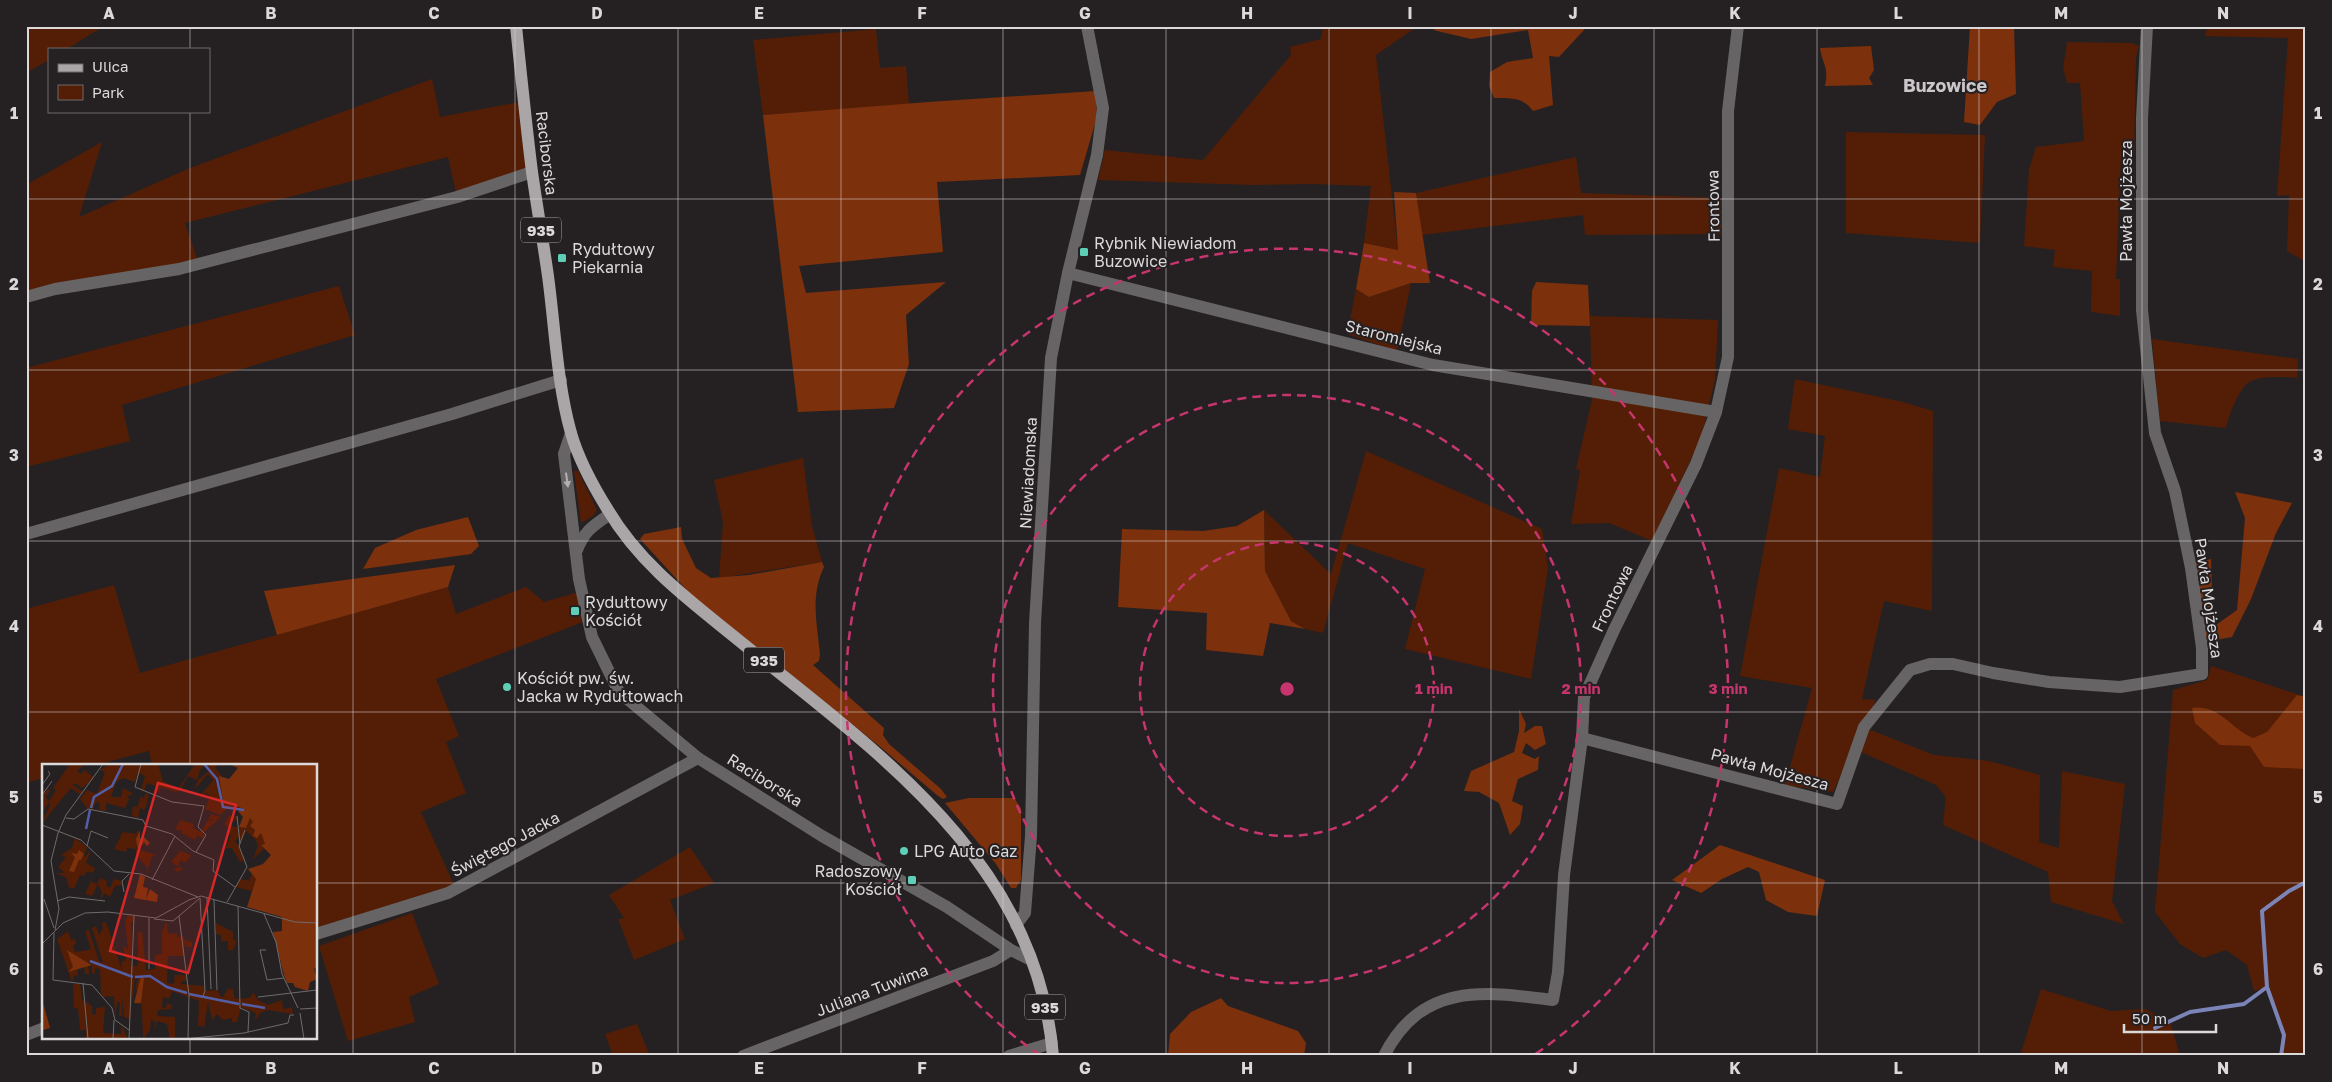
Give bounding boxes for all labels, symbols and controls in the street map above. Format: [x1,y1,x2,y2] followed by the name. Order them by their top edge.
[103,3,115,23] text: A
[265,3,277,23] text: B
[428,3,440,23] text: C
[591,3,603,23] text: D
[754,3,764,23] text: E
[917,3,927,23] text: F
[1079,3,1091,23] text: G
[1241,3,1253,23] text: H
[1407,3,1413,23] text: I
[1568,3,1578,23] text: J
[1729,3,1741,23] text: K
[1893,3,1903,23] text: L
[2054,3,2068,23] text: M
[2217,3,2229,23] text: N
[48,48,210,112] legend
[92,57,128,75] text: Ulica
[1903,74,1987,96] district label: Buzowice
[92,83,125,101] text: Park
[10,103,18,123] text: 1
[2314,103,2322,123] text: 1
[532,110,562,196] street label: Raciborska
[2116,140,2136,262] street label: Pawła Mojżesza
[1702,170,1724,242] street label: Frontowa
[521,218,561,242] road number: 935
[1094,233,1236,271] place label: Rybnik Niewiadom Buzowice
[572,239,655,277] place label: Rydułtowy Piekarnia
[1078,246,1090,258] marker: Rybnik Niewiadom Buzowice
[556,252,568,264] marker: Rydułtowy Piekarnia
[9,274,19,294] text: 2
[2313,274,2323,294] text: 2
[1343,315,1445,359] street label: Staromiejska
[1015,417,1041,529] street label: Niewiadomska
[9,445,19,465] text: 3
[2313,445,2323,465] text: 3
[563,472,571,488] one-way arrow
[2191,536,2227,660] street label: Pawła Mojżesza
[1587,561,1637,635] street label: Frontowa
[585,592,668,630] place label: Rydułtowy Kościół
[569,605,581,617] marker: Rydułtowy Kościół
[9,616,19,636] text: 4
[2313,616,2323,636] text: 4
[744,648,784,672] road number: 935
[517,668,683,706] place label: Kościół pw. św. Jacka w Rydułtowach
[1415,679,1453,697] text: 1 min
[1561,679,1601,697] text: 2 min
[1708,679,1748,697] text: 3 min
[1278,680,1296,698] centre of rings
[501,681,513,693] marker: Kościół pw. św. Jacka w Rydułtowach
[1709,744,1831,794] street label: Pawła Mojżesza
[724,749,806,811] street label: Raciborska
[42,764,318,1040] inset map
[9,787,19,807] text: 5
[2313,787,2323,807] text: 5
[447,807,563,881] street label: Świętego Jacka
[914,841,1017,861] place label: LPG Auto Gaz
[898,845,910,857] marker: LPG Auto Gaz
[814,861,902,899] place label: Radoszowy Kościół
[906,874,918,886] marker: Radoszowy Kościół
[9,959,19,979] text: 6
[813,959,931,1021] street label: Juliana Tuwima
[2313,959,2323,979] text: 6
[1025,994,1065,1020] road number: 935
[2124,1002,2217,1034] scale bar
[2132,1009,2167,1027] text: 50 m
[103,1058,115,1078] text: A
[265,1058,277,1078] text: B
[428,1058,440,1078] text: C
[591,1058,603,1078] text: D
[754,1058,764,1078] text: E
[917,1058,927,1078] text: F
[1079,1058,1091,1078] text: G
[1241,1058,1253,1078] text: H
[1407,1058,1413,1078] text: I
[1568,1058,1578,1078] text: J
[1729,1058,1741,1078] text: K
[1893,1058,1903,1078] text: L
[2054,1058,2068,1078] text: M
[2217,1058,2229,1078] text: N

